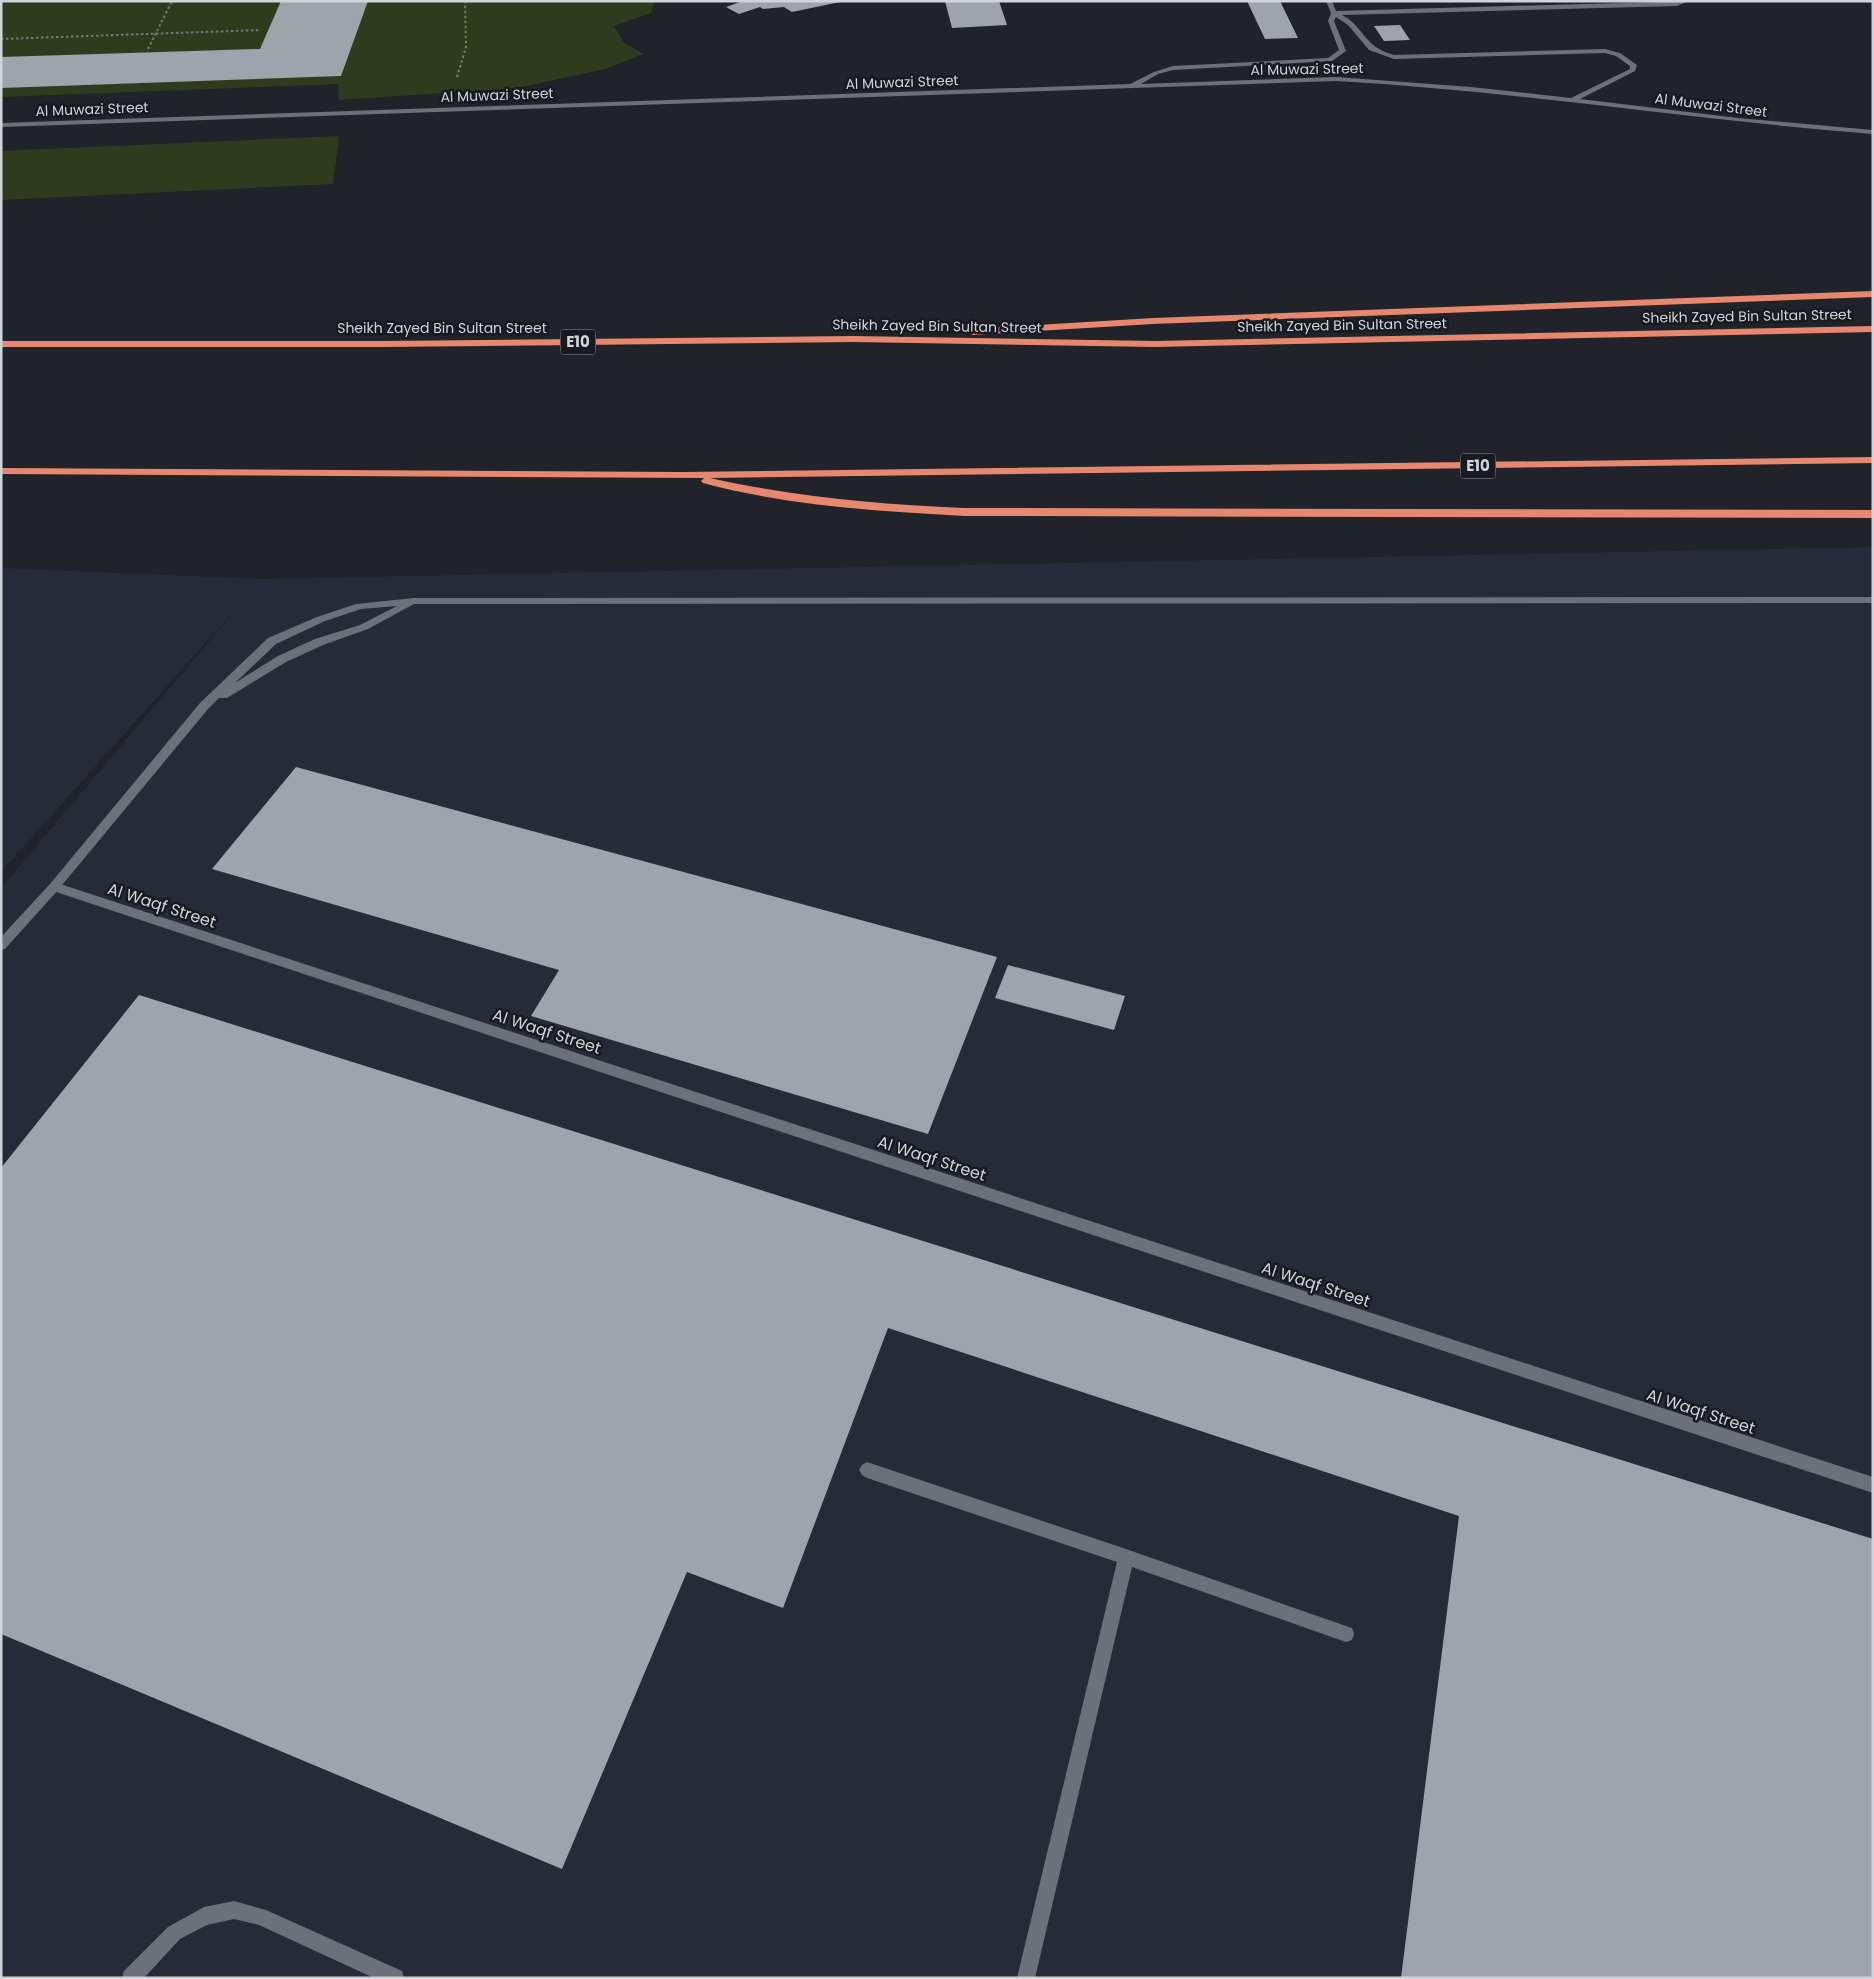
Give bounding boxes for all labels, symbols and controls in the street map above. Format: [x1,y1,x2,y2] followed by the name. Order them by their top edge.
[1250,58,1364,80] street label: Al Muwazi Street
[845,70,959,94] street label: Al Muwazi Street
[440,83,554,107] street label: Al Muwazi Street
[1654,88,1768,122] street label: Al Muwazi Street
[35,97,149,121] street label: Al Muwazi Street
[1642,304,1852,328] street label: Sheikh Zayed Bin Sultan Street
[1237,313,1447,337] street label: Sheikh Zayed Bin Sultan Street
[832,314,1042,338] street label: Sheikh Zayed Bin Sultan Street
[337,318,547,338] street label: Sheikh Zayed Bin Sultan Street
[560,330,596,354] road number: E10
[1460,454,1496,478] road number: E10
[105,877,219,934] street label: Al Waqf Street
[490,1003,604,1060] street label: Al Waqf Street
[875,1130,989,1187] street label: Al Waqf Street
[1259,1256,1373,1313] street label: Al Waqf Street
[1644,1383,1758,1440] street label: Al Waqf Street

